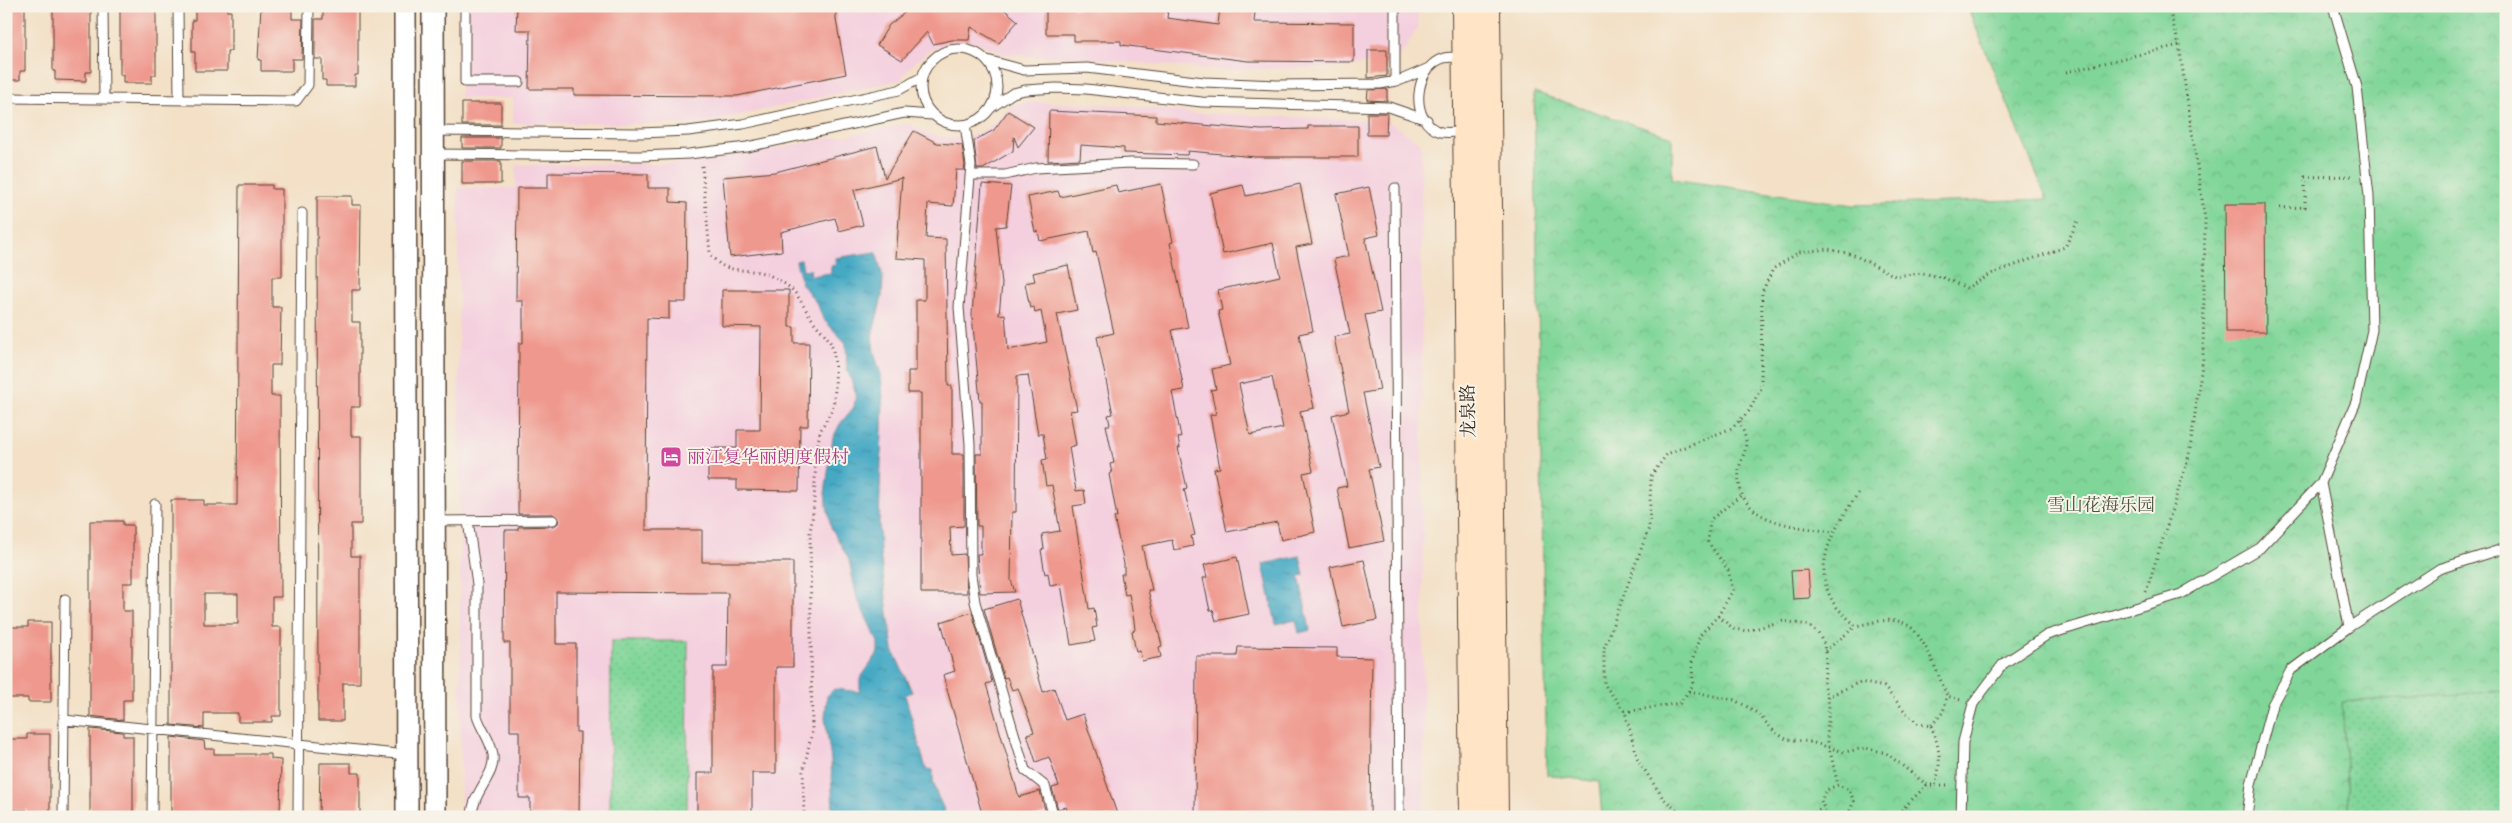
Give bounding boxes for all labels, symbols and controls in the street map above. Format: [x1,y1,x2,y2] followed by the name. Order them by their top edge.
[1458,384,1480,438] street label: 龙泉路
[659,445,683,469] hotel icon: 丽江复华丽朗度假村
[687,447,849,469] place label: 丽江复华丽朗度假村
[2047,495,2155,517] park label: 雪山花海乐园

